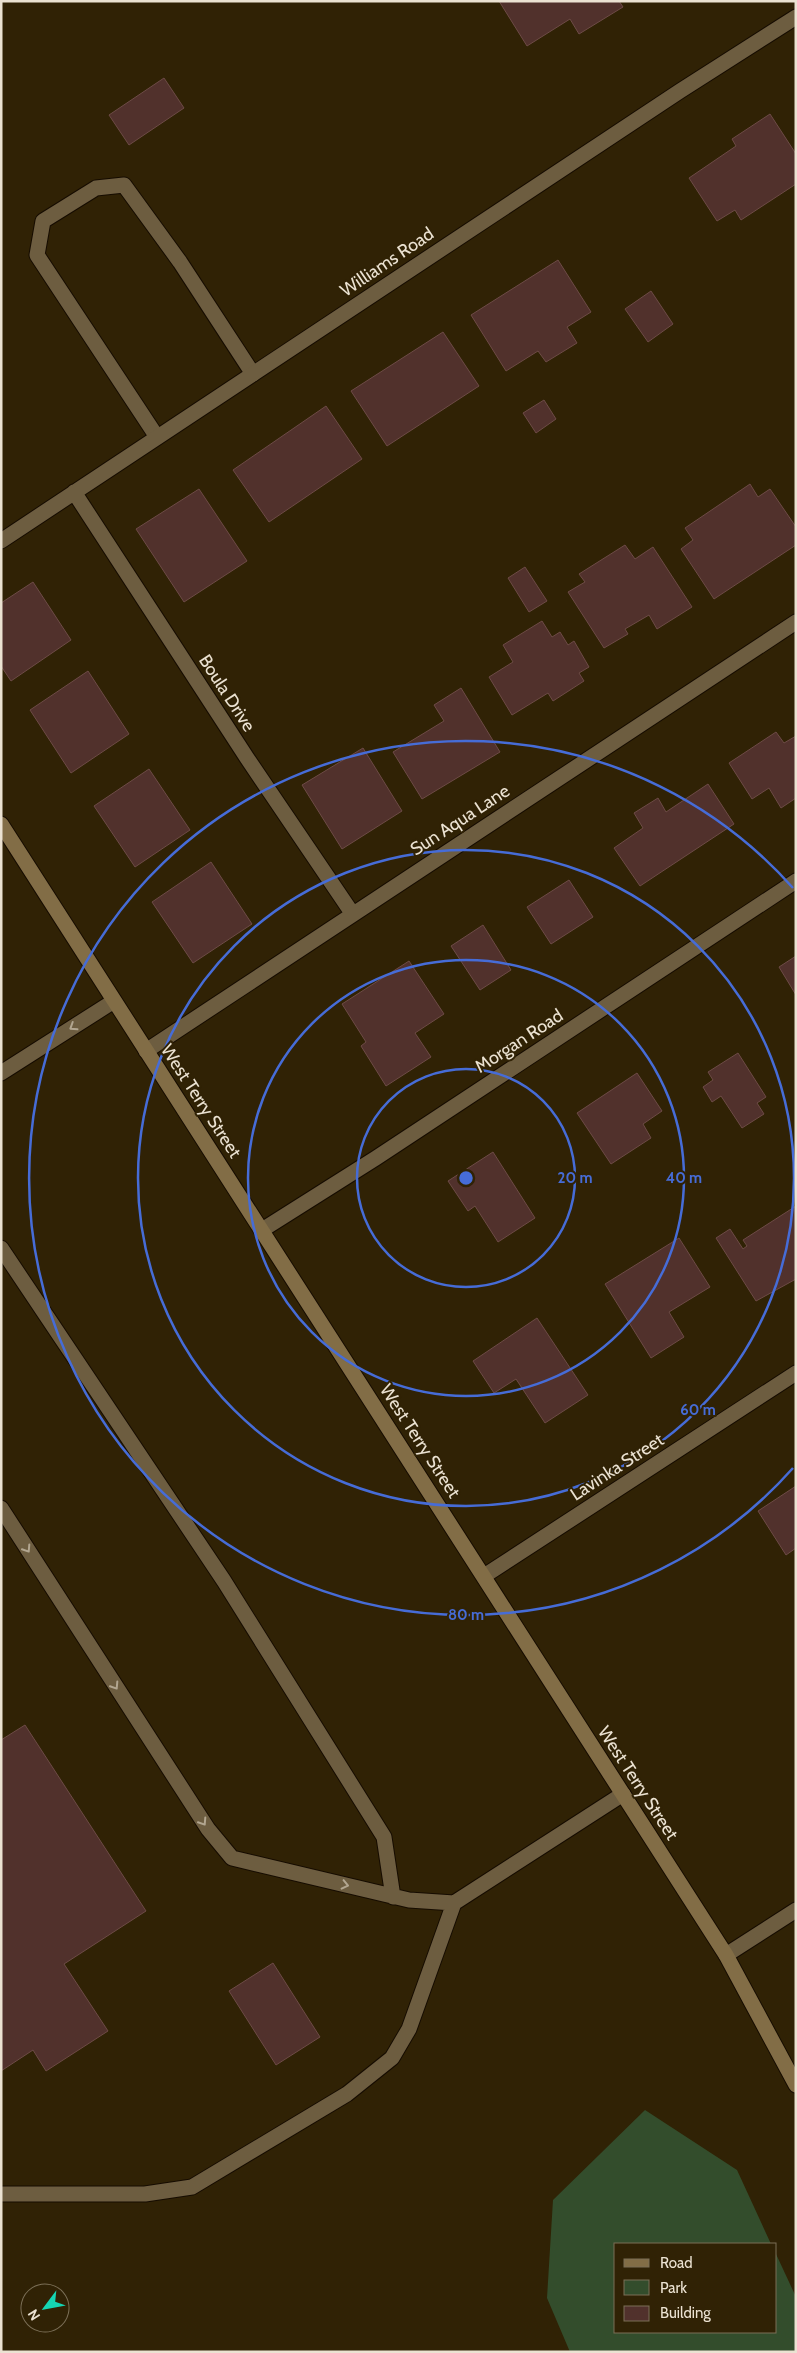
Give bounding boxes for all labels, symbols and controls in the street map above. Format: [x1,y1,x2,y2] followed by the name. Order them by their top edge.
[336,223,438,301] street label: Williams Road
[194,650,260,736] street label: Boula Drive
[406,780,514,860] street label: Sun Aqua Lane
[471,1004,567,1078] street label: Morgan Road
[70,1021,79,1031] one-way arrow
[156,1040,246,1162] street label: West Terry Street
[457,1169,475,1187] centre of rings
[558,1169,592,1187] text: 20 m
[666,1169,702,1187] text: 40 m
[375,1380,465,1502] street label: West Terry Street
[680,1401,716,1419] text: 60 m
[566,1429,668,1505] street label: Lavinka Street
[21,1544,31,1553] one-way arrow
[448,1606,484,1624] text: 80 m
[109,1680,118,1689] one-way arrow
[593,1722,683,1844] street label: West Terry Street
[197,1817,207,1826] one-way arrow
[341,1879,350,1890] one-way arrow
[614,2243,777,2333] legend
[660,2254,693,2272] text: Road
[660,2279,687,2297] text: Park
[20,2283,70,2333] north arrow
[660,2304,711,2322] text: Building
[24,2306,44,2324] text: N

